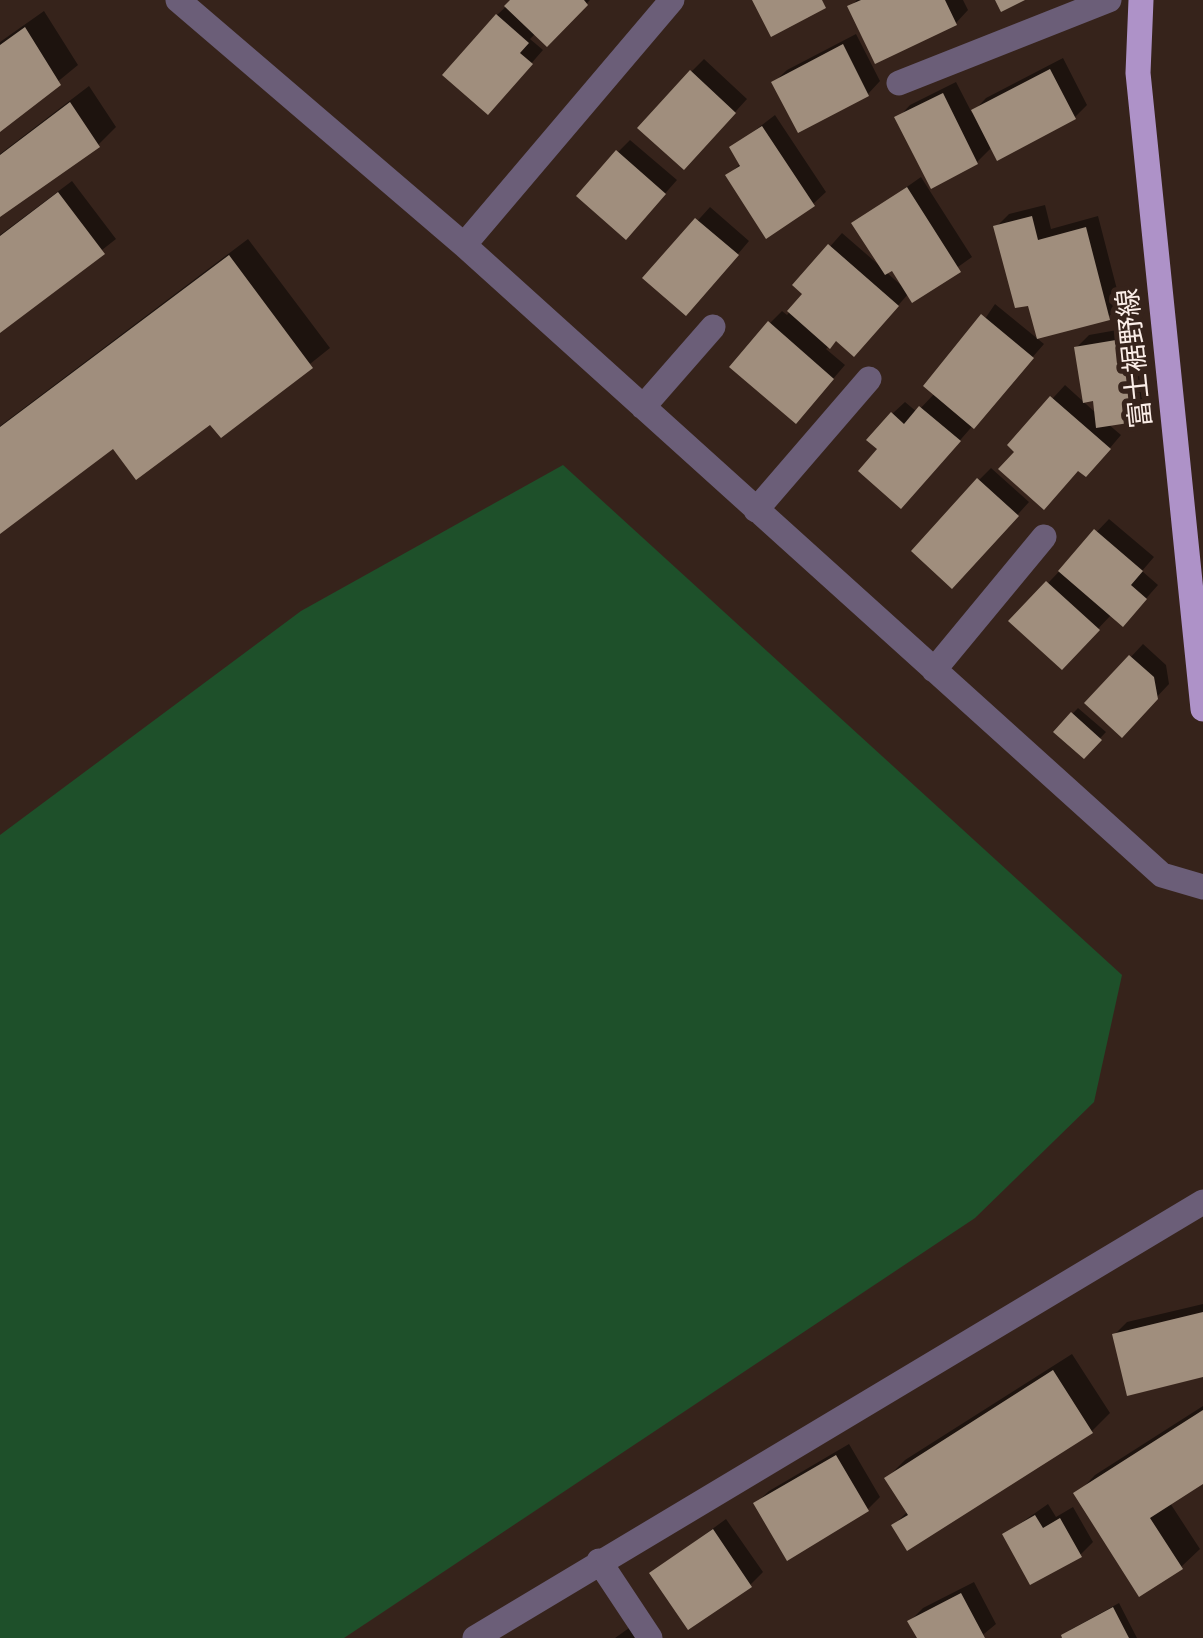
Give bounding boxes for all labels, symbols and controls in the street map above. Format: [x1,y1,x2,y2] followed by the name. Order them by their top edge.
[1113,287,1161,429] street label: 富士裾野線

